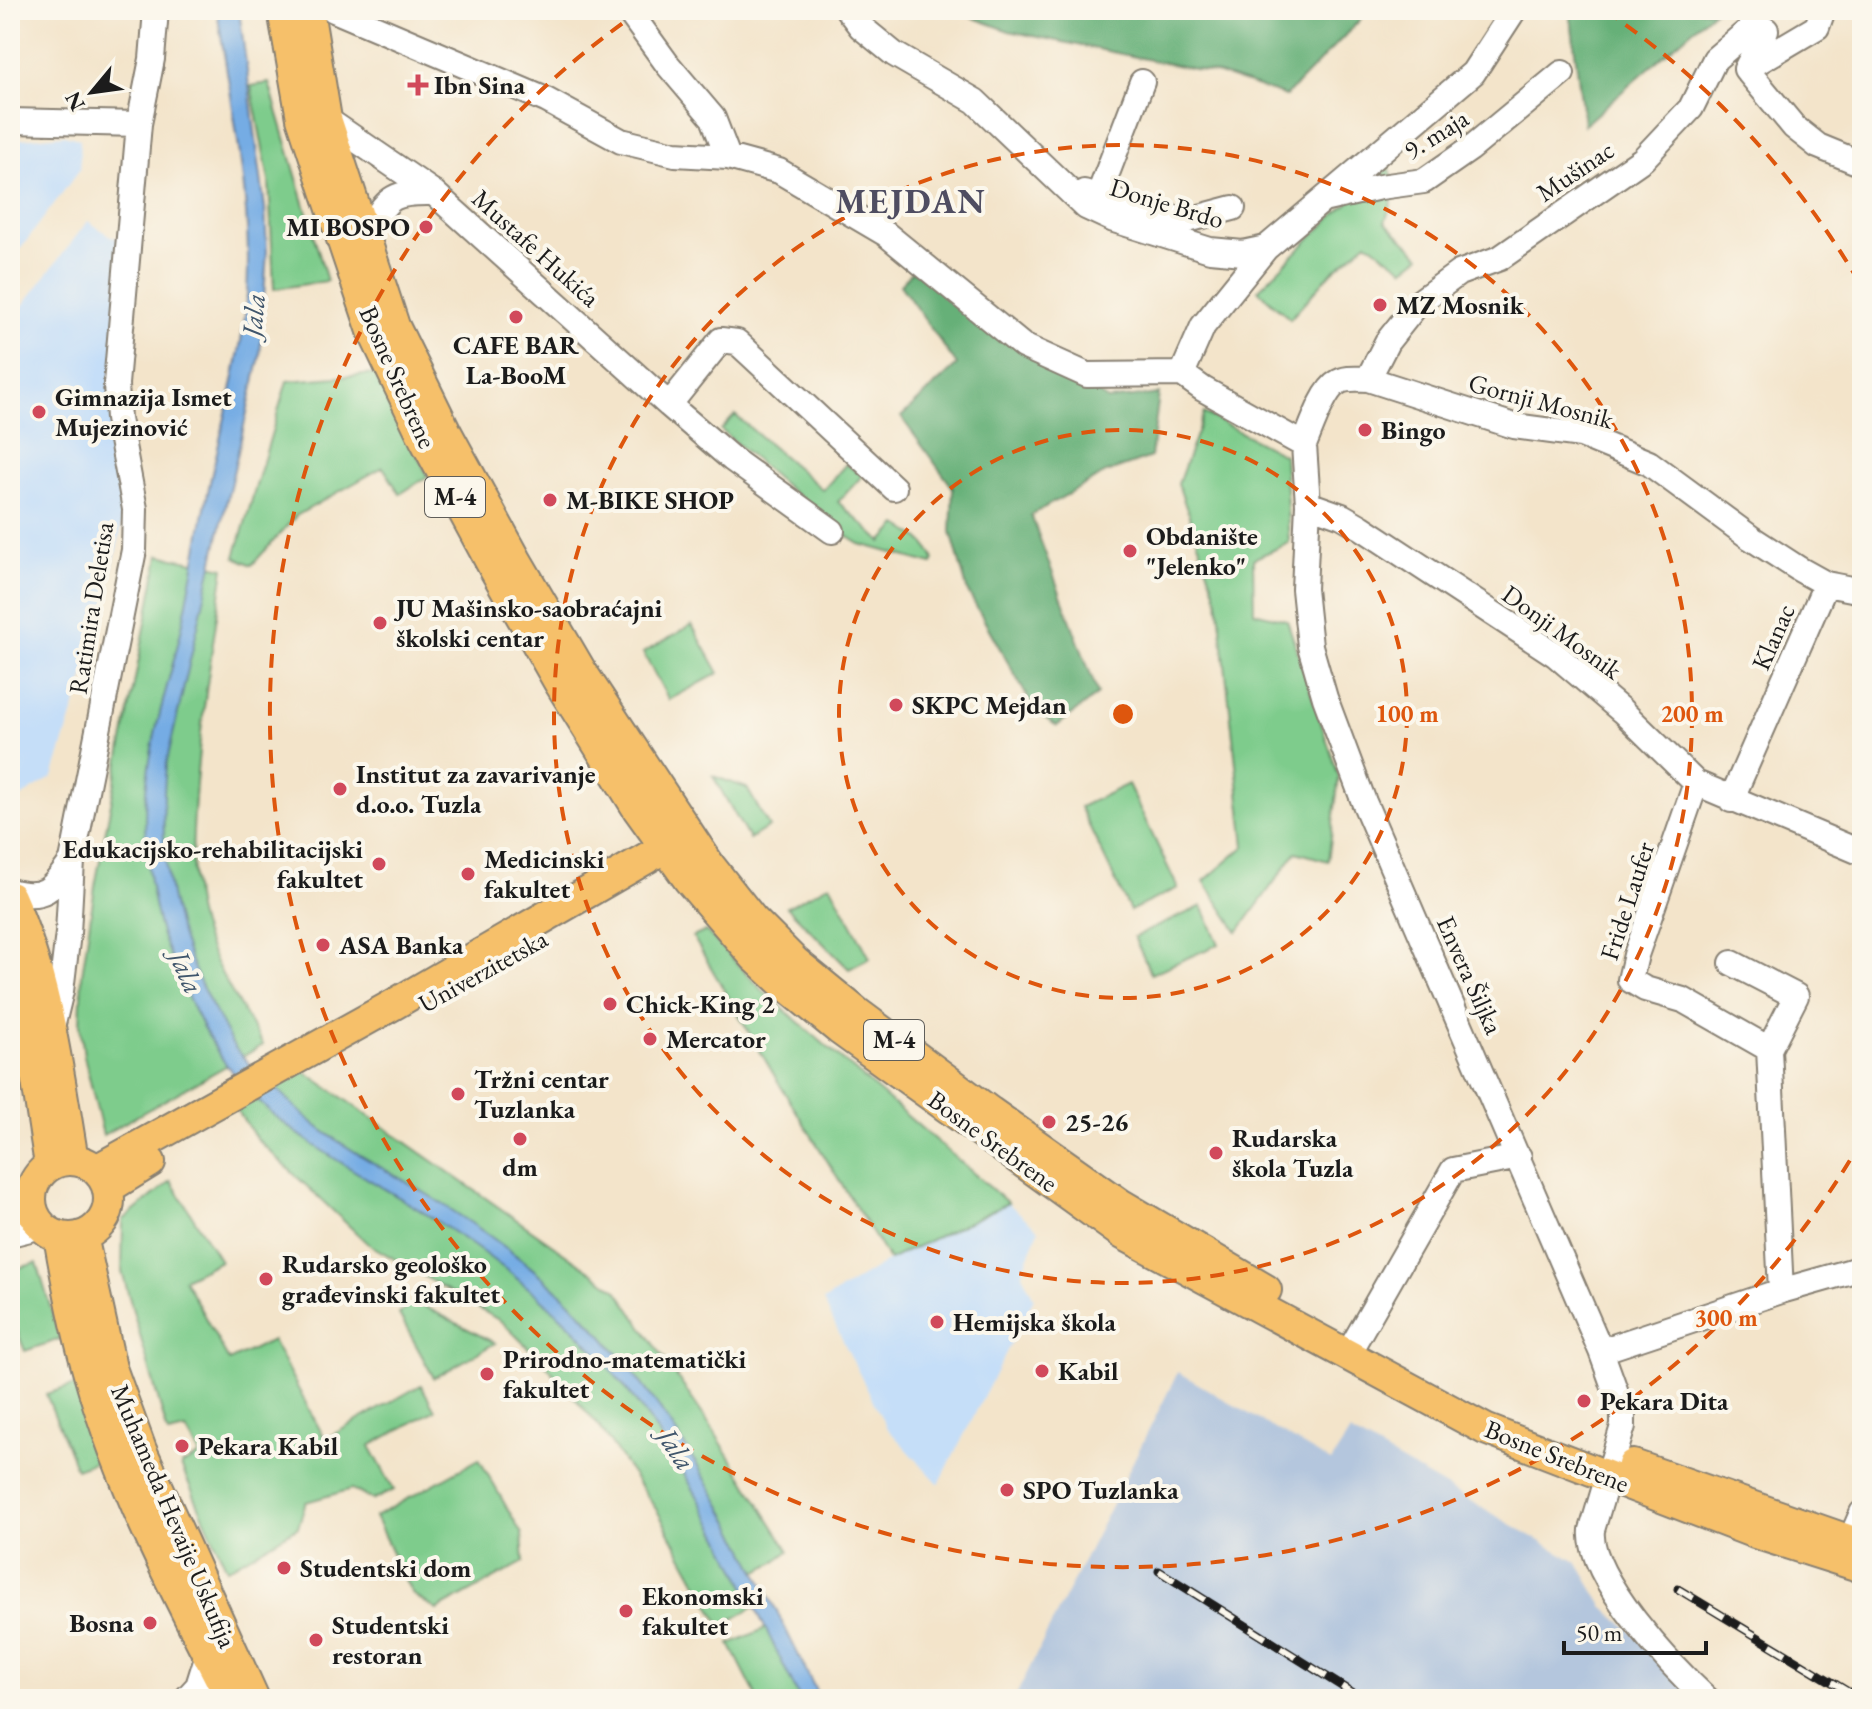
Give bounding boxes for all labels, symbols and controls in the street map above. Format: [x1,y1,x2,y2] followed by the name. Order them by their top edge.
[52,52,132,132] north arrow
[434,68,526,102] place label: Ibn Sina
[409,76,427,94] marker: Ibn Sina
[58,86,92,116] text: N
[1397,101,1475,167] street label: 9. maja
[1530,133,1620,209] street label: Mušinac
[1106,170,1228,236] street label: Donje Brdo
[835,179,987,223] district label: MEJDAN
[465,182,608,315] street label: Mustafe Hukića
[286,210,410,244] place label: MI BOSPO
[417,218,435,236] marker: MI BOSPO
[1396,288,1525,322] place label: MZ Mosnik
[233,292,273,344] water label: Jala
[1371,296,1389,314] marker: MZ Mosnik
[351,300,445,454] street label: Bosne Srebrene
[507,308,525,326] marker: CAFE BAR La-BooM
[453,328,579,392] place label: CAFE BAR La-BooM
[1465,365,1618,437] street label: Gornji Mosnik
[55,380,232,444] place label: Gimnazija Ismet Mujezinović
[30,403,48,421] marker: Gimnazija Ismet Mujezinović
[1381,413,1446,447] place label: Bingo
[1356,421,1374,439] marker: Bingo
[425,477,485,517] road number: M-4
[566,483,734,517] place label: M-BIKE SHOP
[541,491,559,509] marker: M-BIKE SHOP
[61,519,121,696] street label: Ratimira Deletisa
[1146,519,1258,583] place label: Obdanište "Jelenko"
[1121,542,1139,560] marker: Obdanište "Jelenko"
[1495,577,1629,687] street label: Donji Mosnik
[393,591,663,655] place label: JU Mašinsko-saobraćajni školski centar
[1743,599,1803,675] street label: Klanac
[371,614,389,632] marker: JU Mašinsko-saobraćajni školski centar
[912,688,1067,722] place label: SKPC Mejdan
[887,696,905,714] marker: SKPC Mejdan
[1375,698,1439,729] text: 100 m
[1660,698,1724,729] text: 200 m
[1109,700,1137,728] centre of rings
[356,757,596,821] place label: Institut za zavarivanje d.o.o. Tuzla
[331,780,349,798] marker: Institut za zavarivanje d.o.o. Tuzla
[63,832,363,896] place label: Edukacijsko-rehabilitacijski fakultet
[1592,837,1662,965] street label: Fride Laufer
[484,842,605,906] place label: Medicinski fakultet
[370,855,388,873] marker: Edukacijsko-rehabilitacijski fakultet
[459,865,477,883] marker: Medicinski fakultet
[1429,911,1511,1040] street label: Envera Šiljka
[412,921,554,1020] street label: Univerzitetska
[338,928,464,962] place label: ASA Banka
[314,936,332,954] marker: ASA Banka
[159,939,212,999] water label: Jala
[626,987,775,1021] place label: Chick-King 2
[601,995,619,1013] marker: Chick-King 2
[864,1020,924,1060] road number: M-4
[666,1022,766,1056] place label: Mercator
[641,1030,659,1048] marker: Mercator
[474,1062,609,1126] place label: Tržni centar Tuzlanka
[921,1082,1065,1200] street label: Bosne Srebrene
[449,1085,467,1103] marker: Tržni centar Tuzlanka
[1065,1105,1128,1139] place label: 25-26
[1040,1113,1058,1131] marker: 25-26
[1232,1121,1354,1185] place label: Rudarska škola Tuzla
[511,1130,529,1148] marker: dm
[1207,1144,1225,1162] marker: Rudarska škola Tuzla
[502,1150,538,1184] place label: dm
[282,1247,500,1311] place label: Rudarsko geološko građevinski fakultet
[257,1270,275,1288] marker: Rudarsko geološko građevinski fakultet
[1694,1302,1758,1333] text: 300 m
[953,1305,1116,1339] place label: Hemijska škola
[928,1313,946,1331] marker: Hemijska škola
[503,1342,747,1406] place label: Prirodno-matematički fakultet
[1058,1354,1118,1388] place label: Kabil
[1033,1362,1051,1380] marker: Kabil
[478,1365,496,1383] marker: Prirodno-matematički fakultet
[103,1379,245,1654] street label: Muhameda Hevaije Uskufija
[1600,1384,1729,1418] place label: Pekara Dita
[1575,1392,1593,1410] marker: Pekara Dita
[1480,1412,1634,1500] street label: Bosne Srebrene
[647,1416,704,1477] water label: Jala
[198,1429,338,1463] place label: Pekara Kabil
[173,1437,191,1455] marker: Pekara Kabil
[1023,1473,1179,1507] place label: SPO Tuzlanka
[998,1481,1016,1499] marker: SPO Tuzlanka
[300,1551,471,1585] place label: Studentski dom
[275,1559,293,1577] marker: Studentski dom
[642,1579,764,1643] place label: Ekonomski fakultet
[617,1602,635,1620] marker: Ekonomski fakultet
[1564,1605,1706,1655] scale bar
[69,1606,135,1640] place label: Bosna
[332,1608,449,1672] place label: Studentski restoran
[141,1614,159,1632] marker: Bosna
[1576,1617,1623,1648] text: 50 m
[307,1631,325,1649] marker: Studentski restoran

